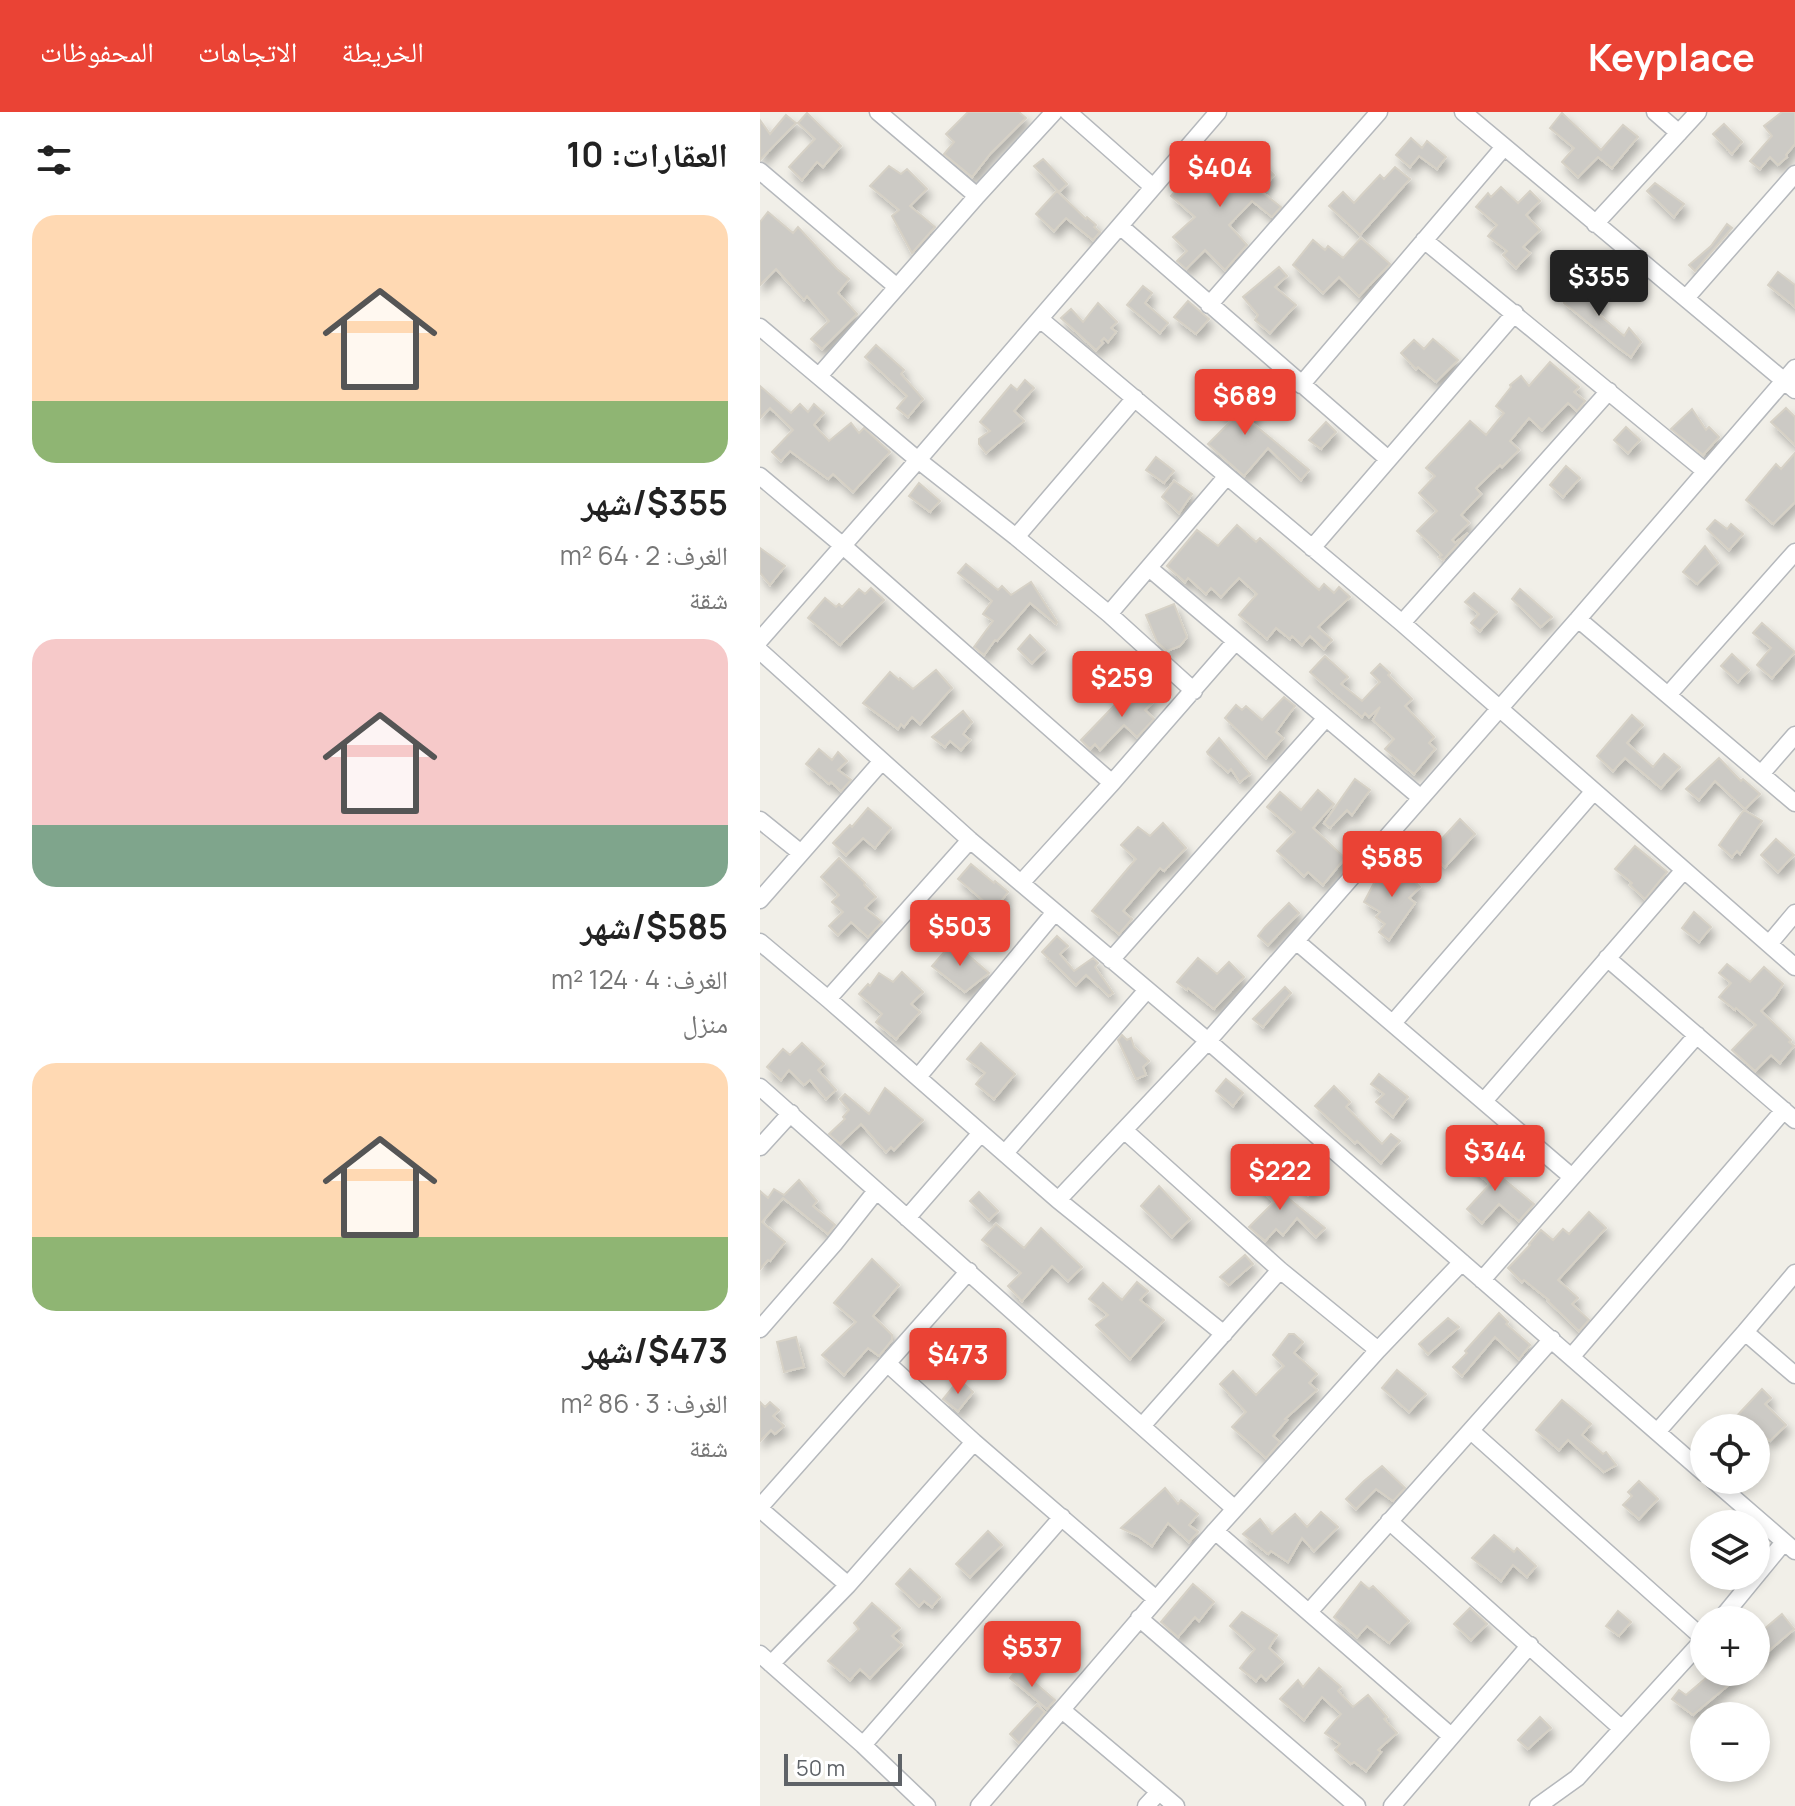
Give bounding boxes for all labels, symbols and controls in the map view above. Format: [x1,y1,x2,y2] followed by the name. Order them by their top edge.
[1588,30,1755,82] text: Keyplace
[40,32,154,70] text: المحفوظات
[198,32,297,70] text: الاتجاهات
[341,32,424,70] text: الخريطة
[566,131,728,177] text: العقارات: 10
[32,138,76,182] icon: filters
[1173,141,1267,209] pin: $404
[1187,149,1253,185] text: $404
[1552,250,1646,318] pin: $355
[1568,258,1630,294] text: $355
[308,267,452,411] icon: home
[1198,369,1292,437] pin: $689
[1213,377,1277,413] text: $689
[582,479,728,525] text: $355/شهر
[560,537,728,573] text: الغرف: 2 · 64 m²
[689,581,728,617] text: شقة
[1075,651,1169,719] pin: $259
[1090,659,1154,695] text: $259
[308,691,452,835] icon: home
[1345,831,1439,899] pin: $585
[1361,839,1423,875] text: $585
[913,900,1007,968] pin: $503
[581,903,728,949] text: $585/شهر
[928,908,992,944] text: $503
[551,961,728,997] text: الغرف: 4 · 124 m²
[683,1005,728,1041] text: منزل
[308,1115,452,1259] icon: home
[1448,1125,1542,1193] pin: $344
[1464,1133,1526,1169] text: $344
[1233,1144,1327,1212] pin: $222
[1249,1152,1311,1188] text: $222
[583,1327,728,1373] text: $473/شهر
[911,1328,1005,1396] pin: $473
[927,1336,989,1372] text: $473
[560,1385,728,1421] text: الغرف: 3 · 86 m²
[1690,1414,1770,1782] map controls
[1690,1414,1770,1494] button: locate
[689,1429,728,1465] text: شقة
[1690,1510,1770,1590] button: layers
[1690,1606,1770,1686] button: +
[985,1621,1079,1689] pin: $537
[1002,1629,1062,1665] text: $537
[1690,1702,1770,1782] button: −
[784,1750,902,1786] scale bar
[796,1753,845,1783] text: 50 m

